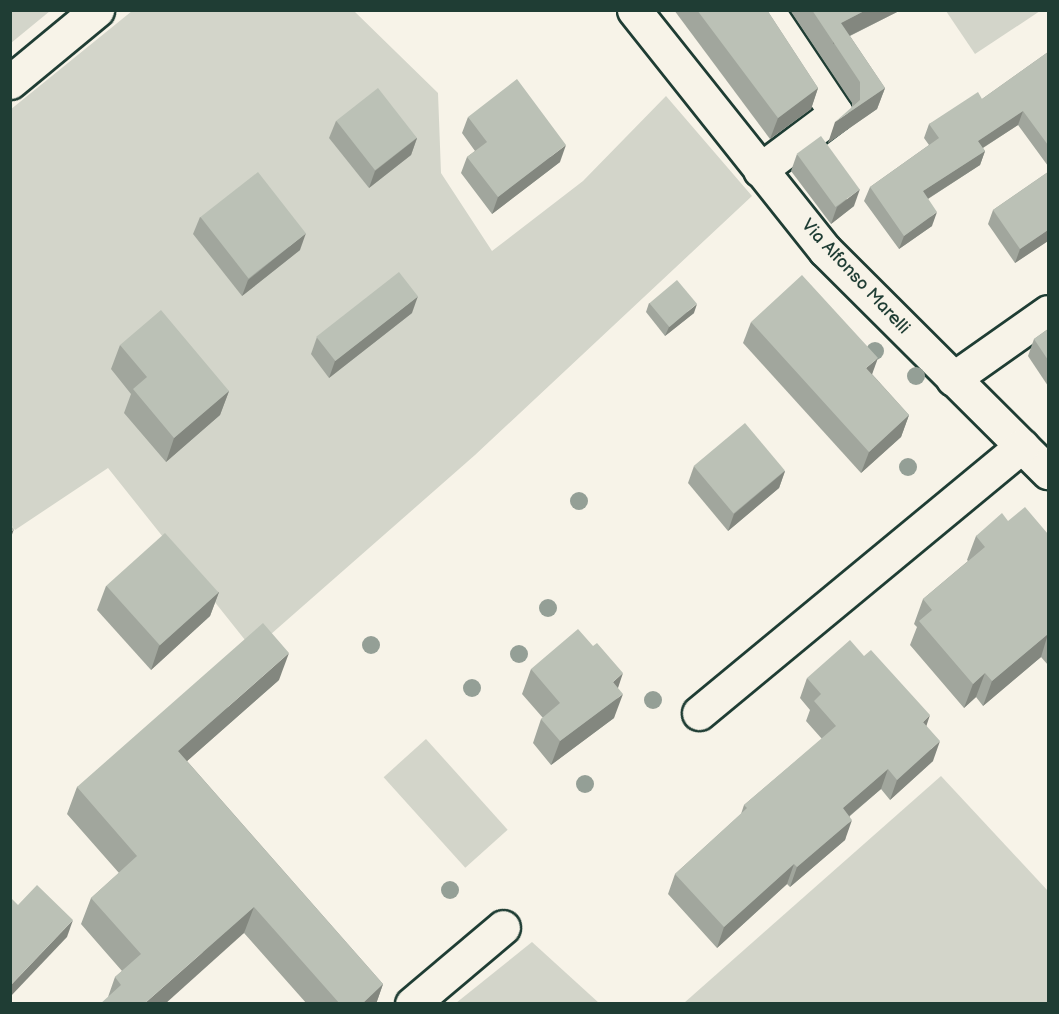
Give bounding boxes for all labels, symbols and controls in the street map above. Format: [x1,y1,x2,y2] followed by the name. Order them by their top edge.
[796,215,914,339] street label: Via Alfonso Marelli

